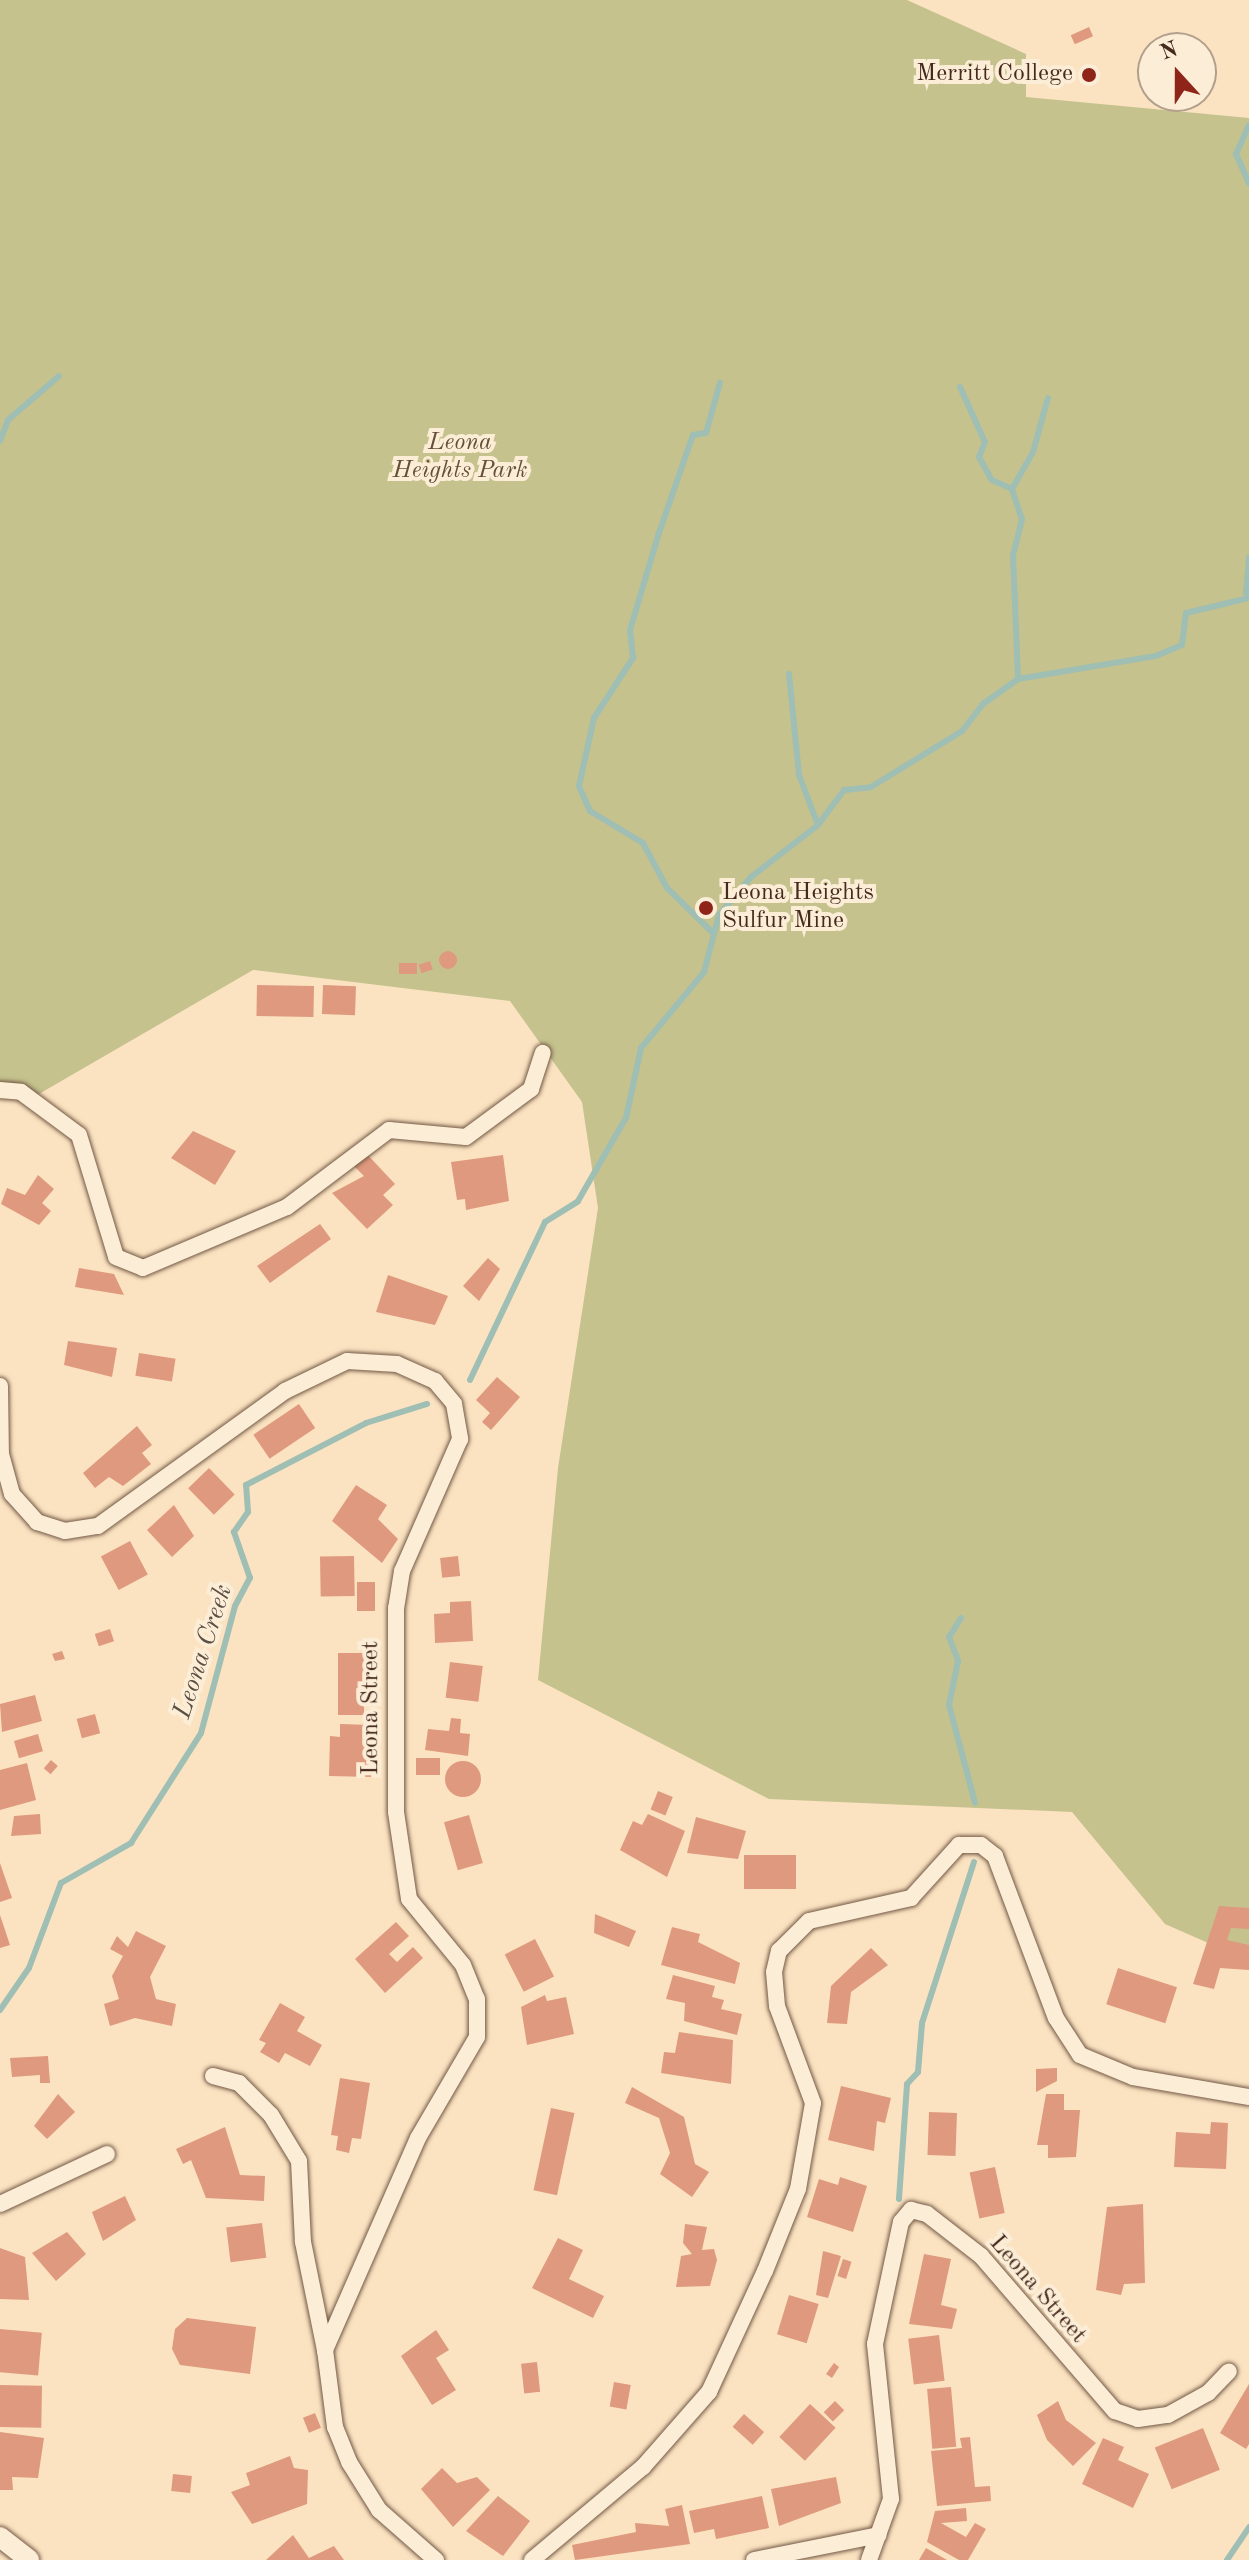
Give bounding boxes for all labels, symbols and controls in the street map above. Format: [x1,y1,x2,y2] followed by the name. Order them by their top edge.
[1137,32,1217,112] north arrow
[1157,38,1181,65] text: N
[916,61,1073,89] place label: Merritt College
[1080,66,1098,84] marker: Merritt College
[393,430,527,486] park label: Leona Heights Park
[722,880,874,936] place label: Leona Heights Sulfur Mine
[697,899,715,917] marker: Leona Heights Sulfur Mine
[168,1581,240,1723] water label: Leona Creek
[358,1641,386,1775] street label: Leona Street
[982,2230,1092,2350] street label: Leona Street

